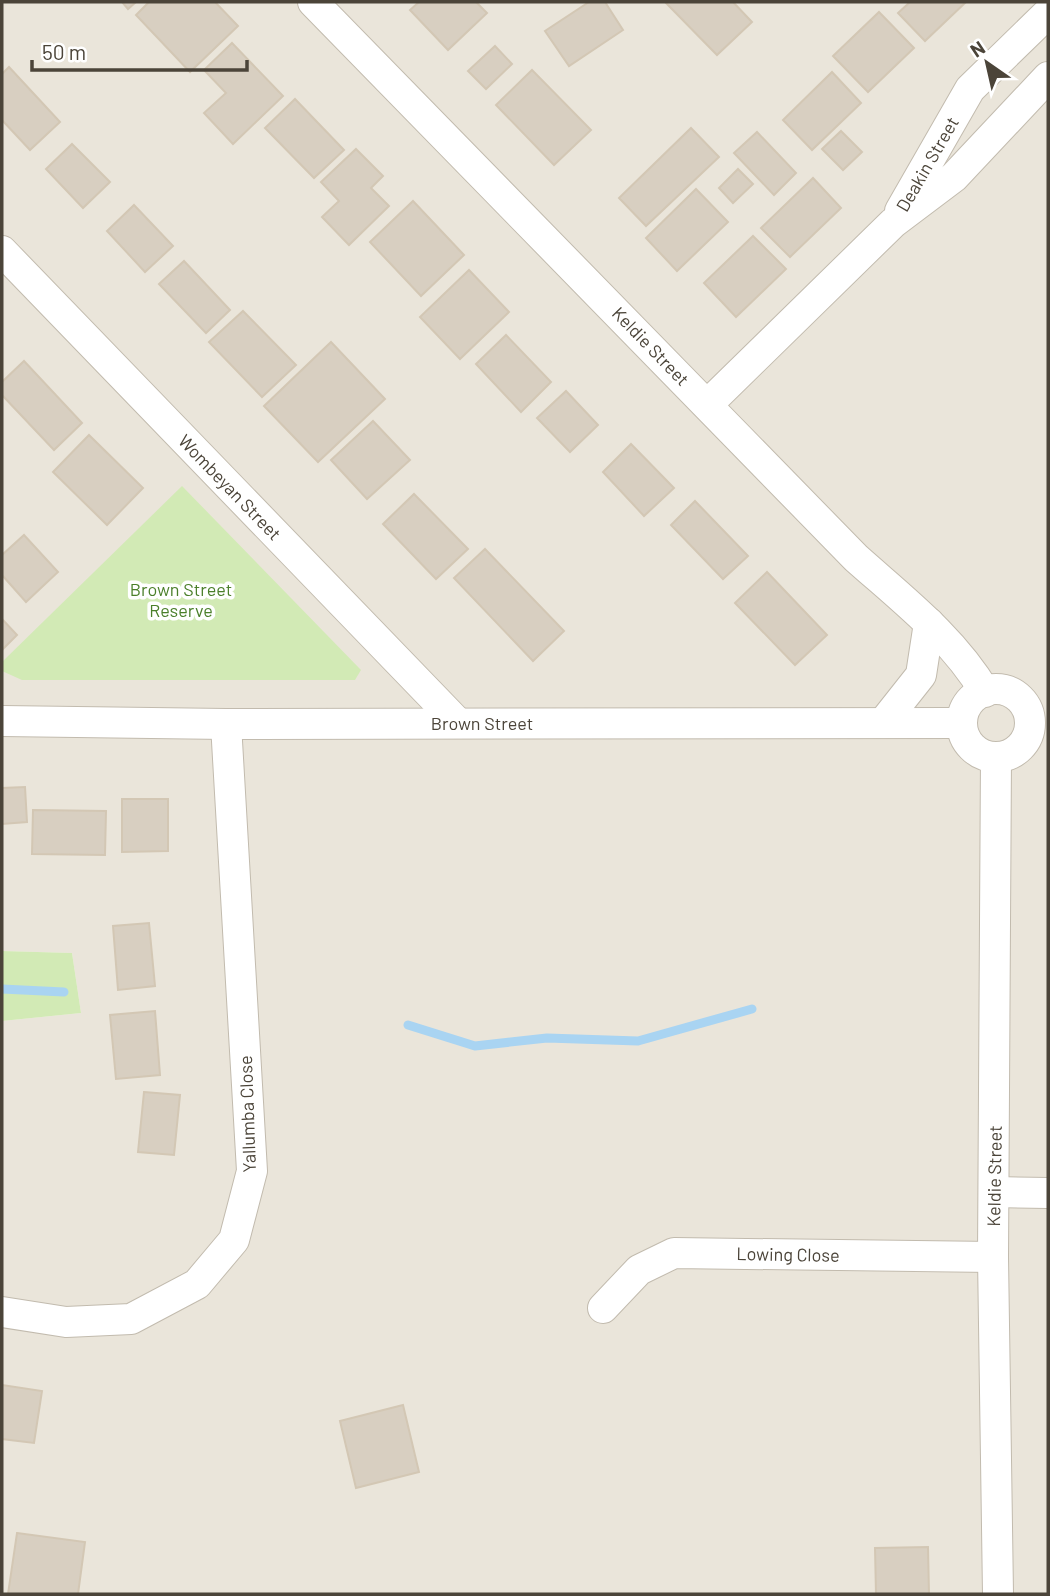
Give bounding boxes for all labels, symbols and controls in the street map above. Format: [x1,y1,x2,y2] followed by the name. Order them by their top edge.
[32,28,247,72] scale bar
[952,28,1022,98] north arrow
[966,35,989,62] text: N
[42,39,86,64] text: 50 m
[891,113,963,215] street label: Deakin Street
[608,302,694,390] street label: Keldie Street
[174,430,286,544] street label: Wombeyan Street
[130,578,232,621] park label: Brown Street Reserve
[431,712,533,734] street label: Brown Street
[234,1055,260,1173] street label: Yallumba Close
[982,1125,1006,1227] street label: Keldie Street
[736,1242,840,1266] street label: Lowing Close

